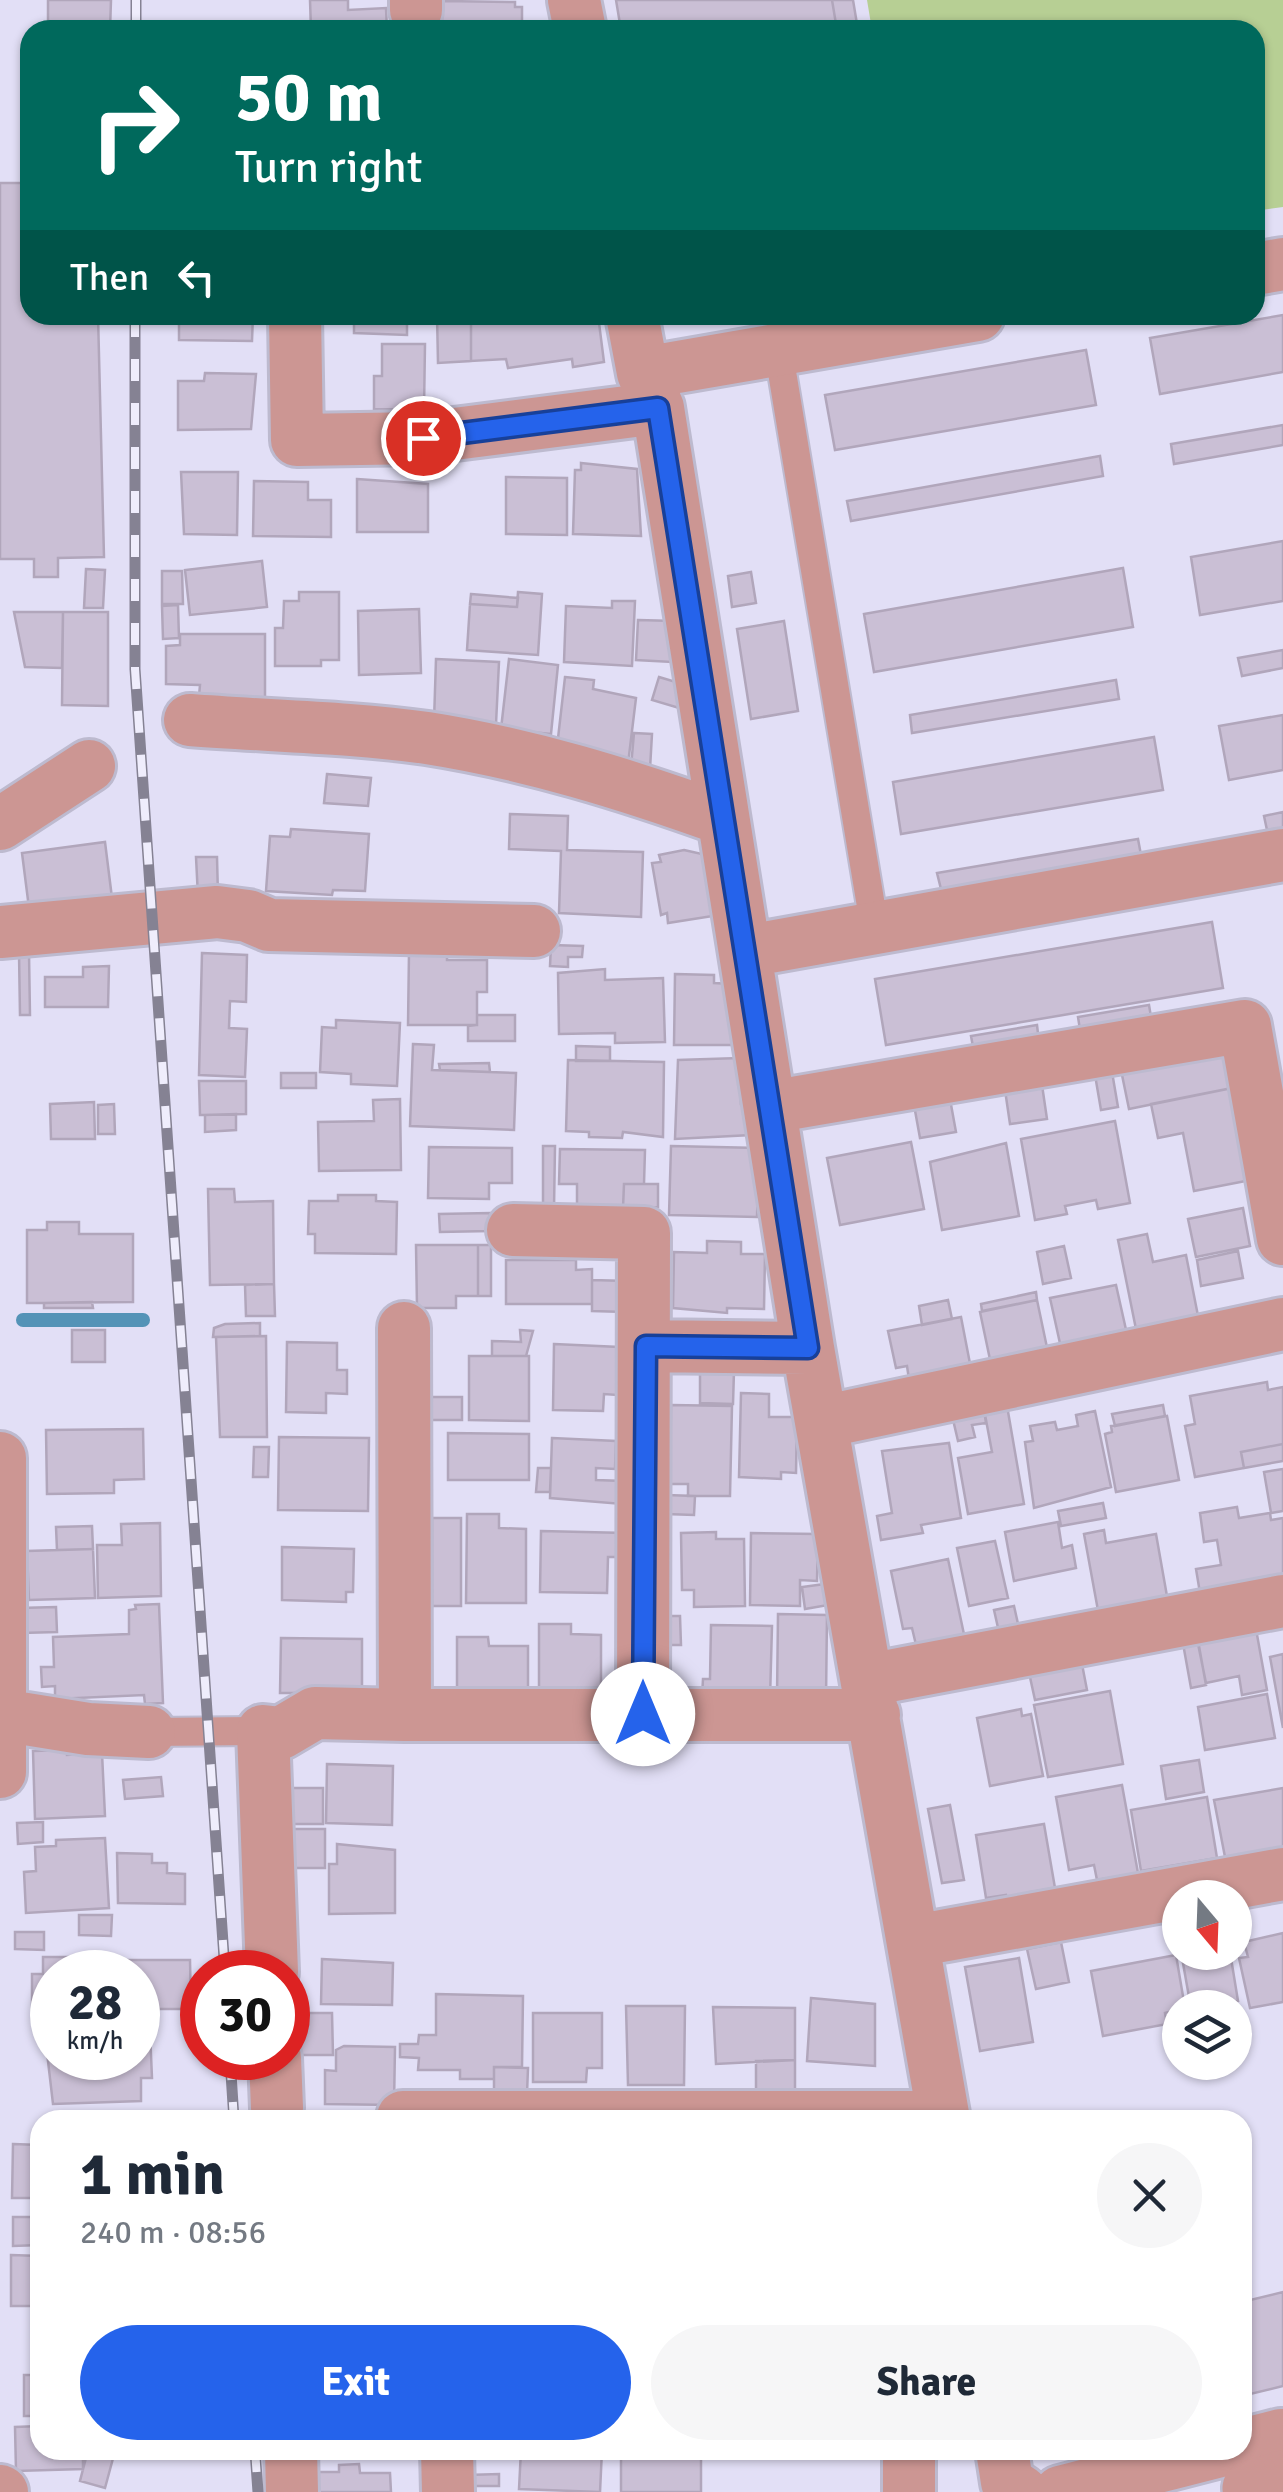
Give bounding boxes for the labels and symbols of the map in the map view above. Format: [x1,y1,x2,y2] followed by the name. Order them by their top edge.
[381,396,466,481] pin
[591,1662,695,1766] position arrow
[1162,1880,1252,1970] north arrow
[180,1950,310,2080] speed limit sign: 30

